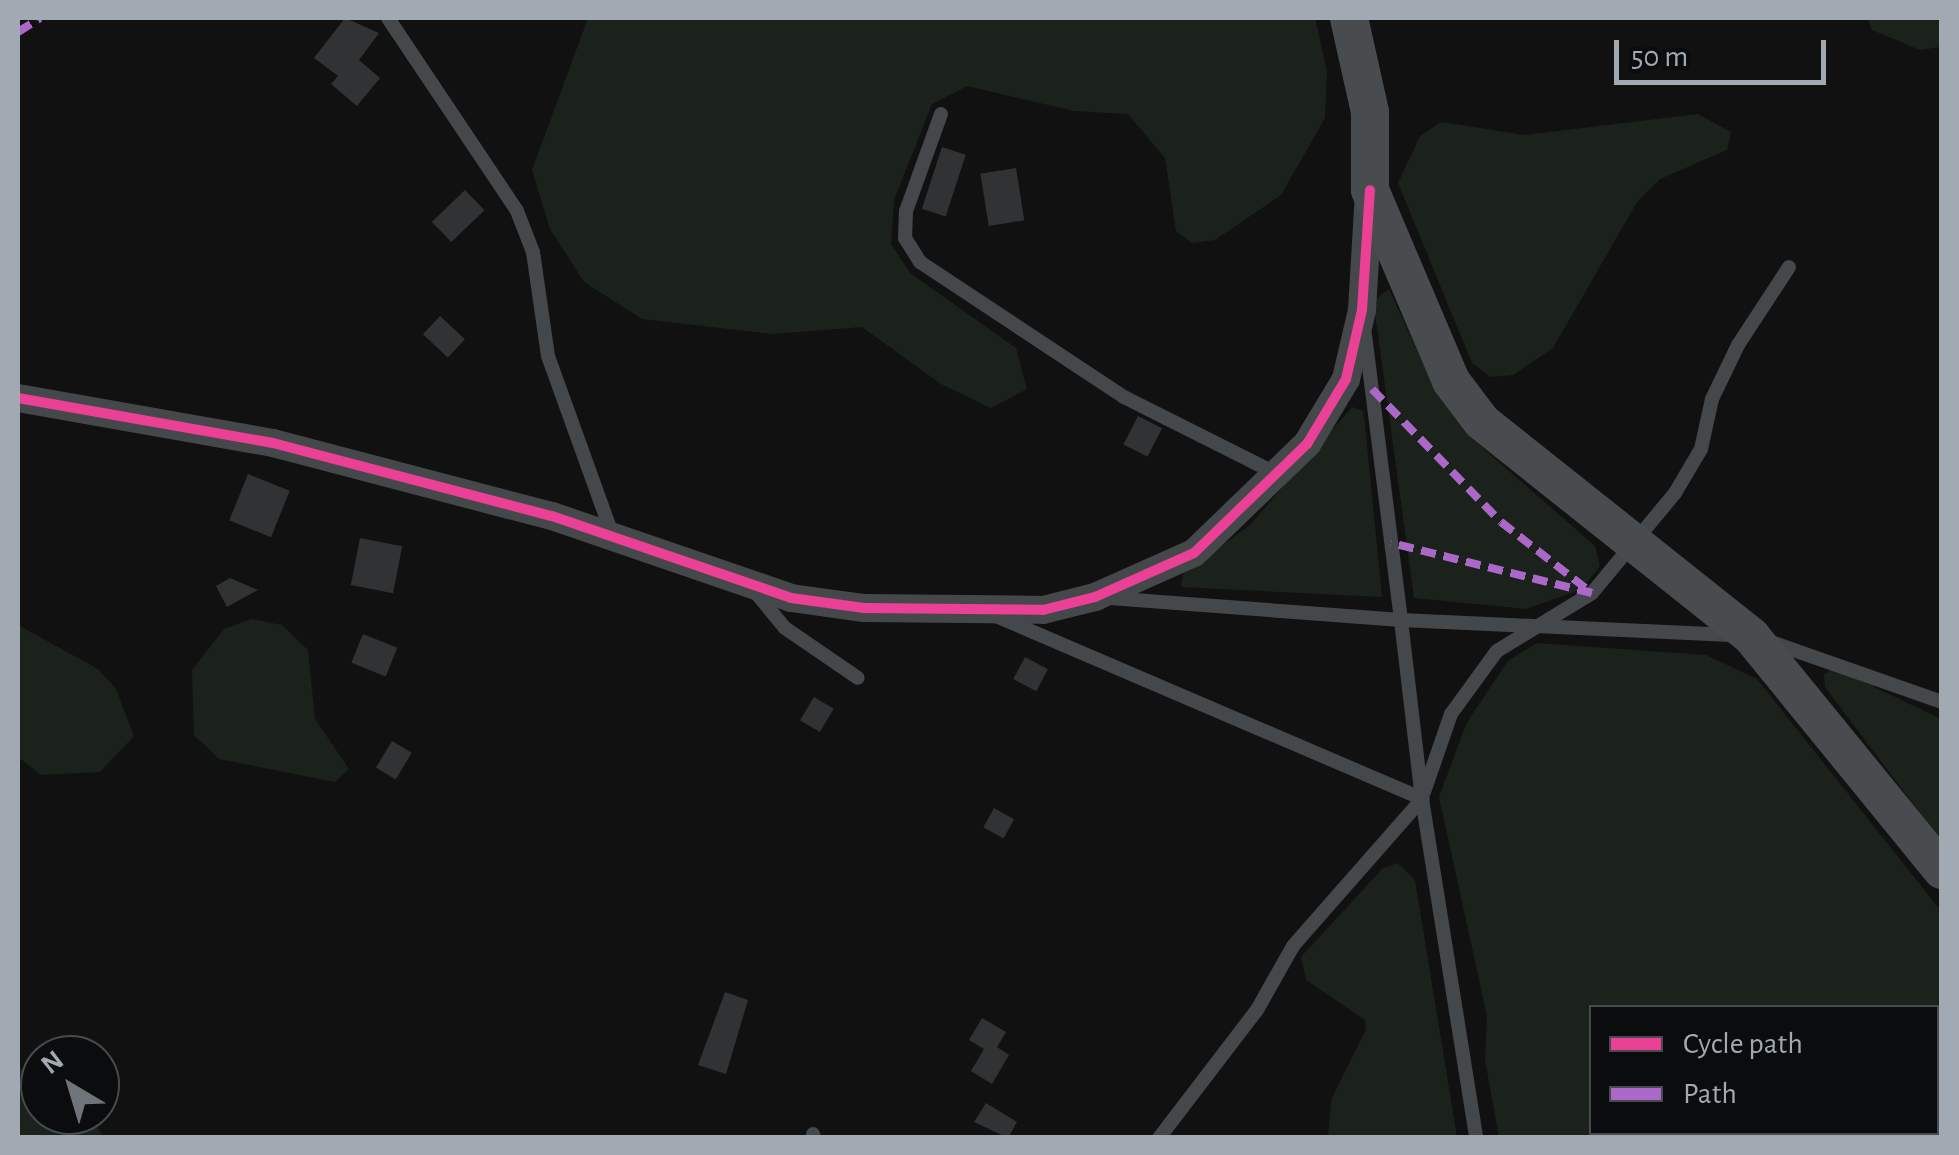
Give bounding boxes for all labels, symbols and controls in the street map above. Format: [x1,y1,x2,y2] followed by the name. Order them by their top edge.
[1619,20,1832,82] scale bar
[1631,42,1688,72] text: 50 m
[1589,1005,1939,1135] legend
[1683,1029,1803,1059] text: Cycle path
[20,1035,120,1135] north arrow
[36,1046,69,1080] text: N
[1683,1079,1737,1109] text: Path

